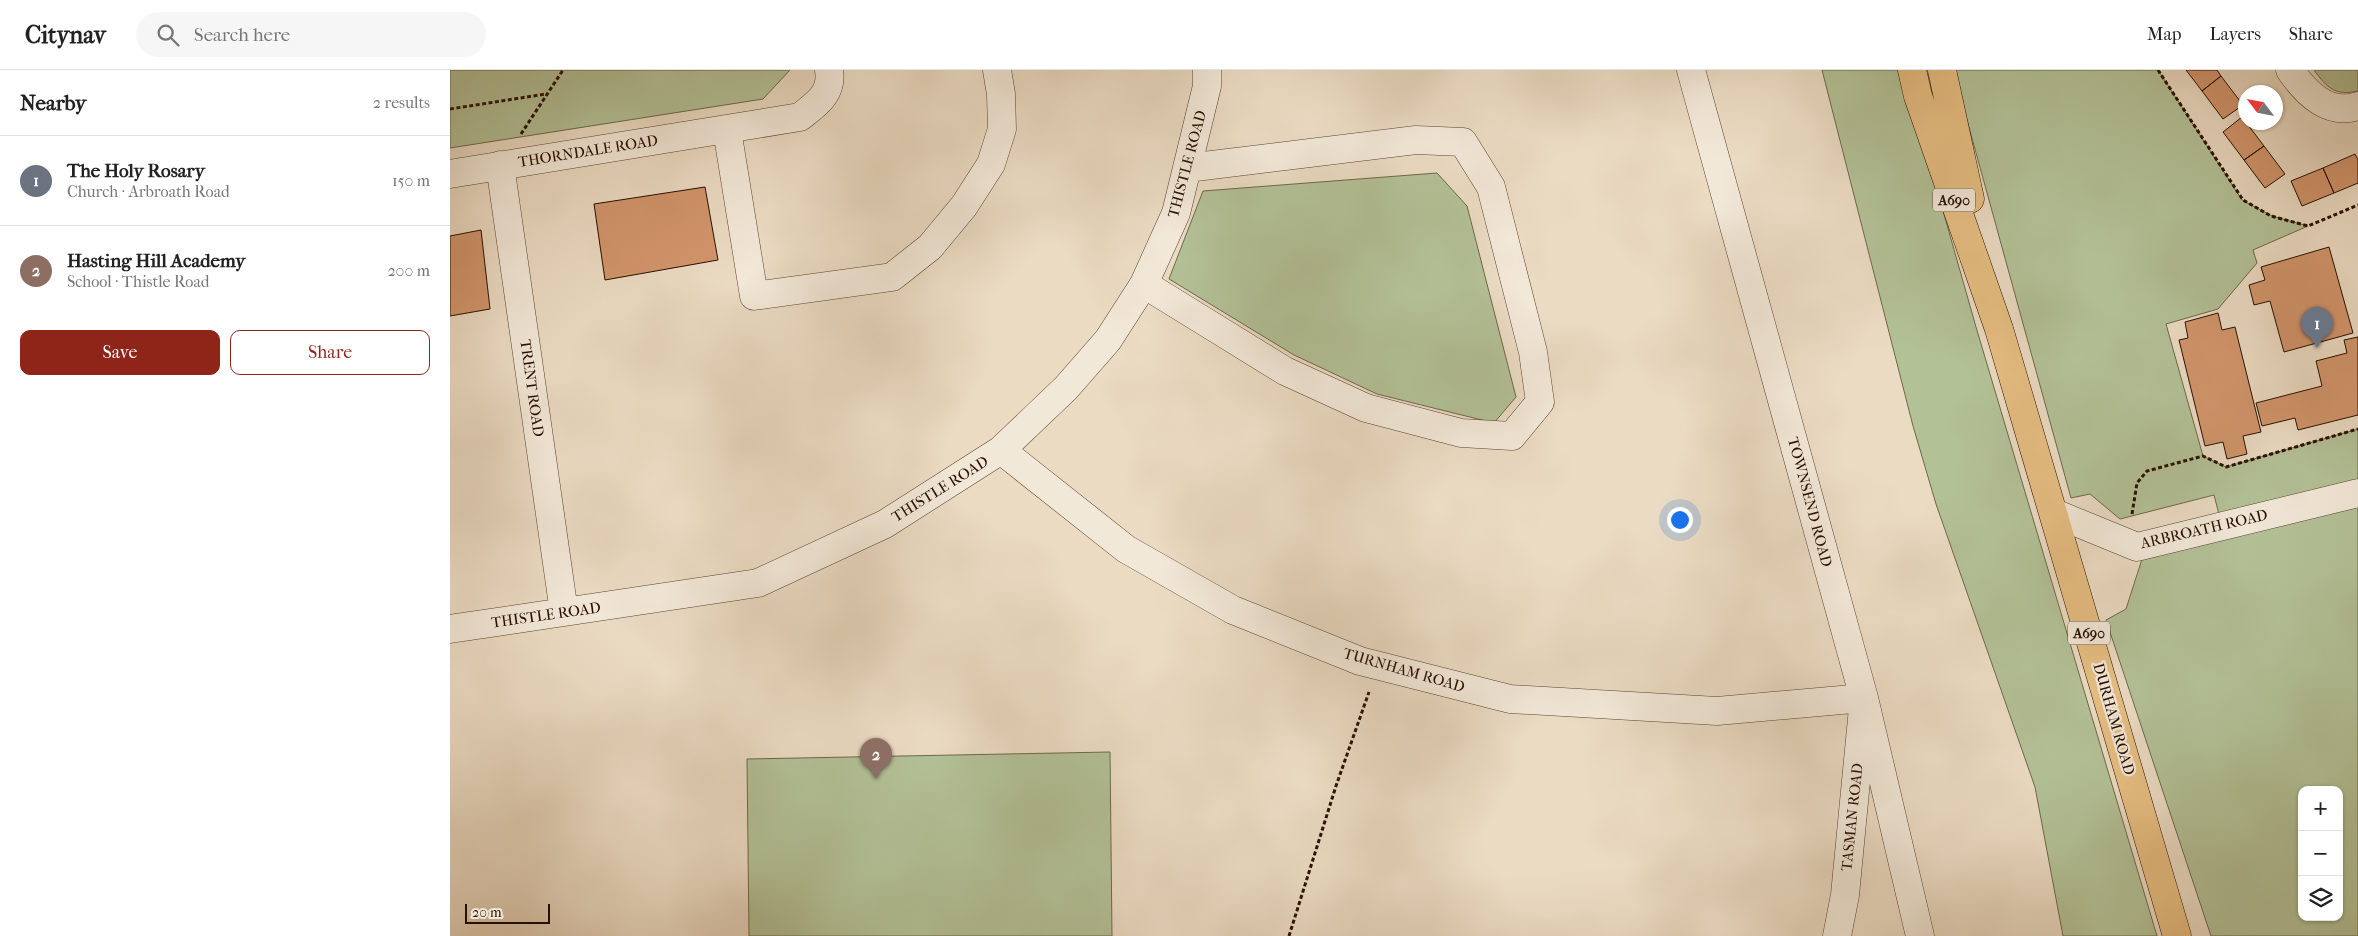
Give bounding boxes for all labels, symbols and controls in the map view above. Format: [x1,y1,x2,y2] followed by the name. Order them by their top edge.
[136,12,486,57] search box
[25,21,106,49] text: Citynav
[154,21,182,49] icon: search
[194,24,290,46] text: Search here
[2147,24,2181,45] text: Map
[2209,24,2261,45] text: Layers
[2289,24,2333,45] text: Share
[2238,85,2283,130] north arrow
[20,91,86,115] text: Nearby
[373,93,430,112] text: 2 results
[1164,108,1210,220] street label: THISTLE ROAD
[517,131,659,171] street label: THORNDALE ROAD
[67,160,205,182] text: The Holy Rosary
[33,171,39,190] text: 1
[392,171,430,190] text: 150 m
[67,182,230,201] text: Church · Arbroath Road
[1933,188,1975,212] road number: A690
[67,250,245,272] text: Hasting Hill Academy
[32,261,40,280] text: 2
[387,261,430,280] text: 200 m
[67,272,210,291] text: School · Thistle Road
[2301,307,2333,348] pin: 1
[20,330,220,375] button: Save
[230,330,430,375] button: Share
[516,338,548,438] street label: TRENT ROAD
[1784,435,1836,569] street label: TOWNSEND ROAD
[888,452,992,526] street label: THISTLE ROAD
[2138,506,2269,553] street label: ARBROATH ROAD
[1667,507,1693,533] your location
[490,598,602,632] street label: THISTLE ROAD
[2068,622,2110,644] road number: A690
[1341,644,1467,696] street label: TURNHAM ROAD
[2089,661,2139,777] street label: DURHAM ROAD
[860,738,892,779] pin: 2
[1837,762,1867,872] street label: TASMAN ROAD
[2298,786,2343,921] map controls
[2298,786,2343,831] button: +
[2298,831,2343,876] button: −
[2298,876,2343,921] button: layers
[465,901,550,924] scale bar
[472,904,502,921] text: 20 m

